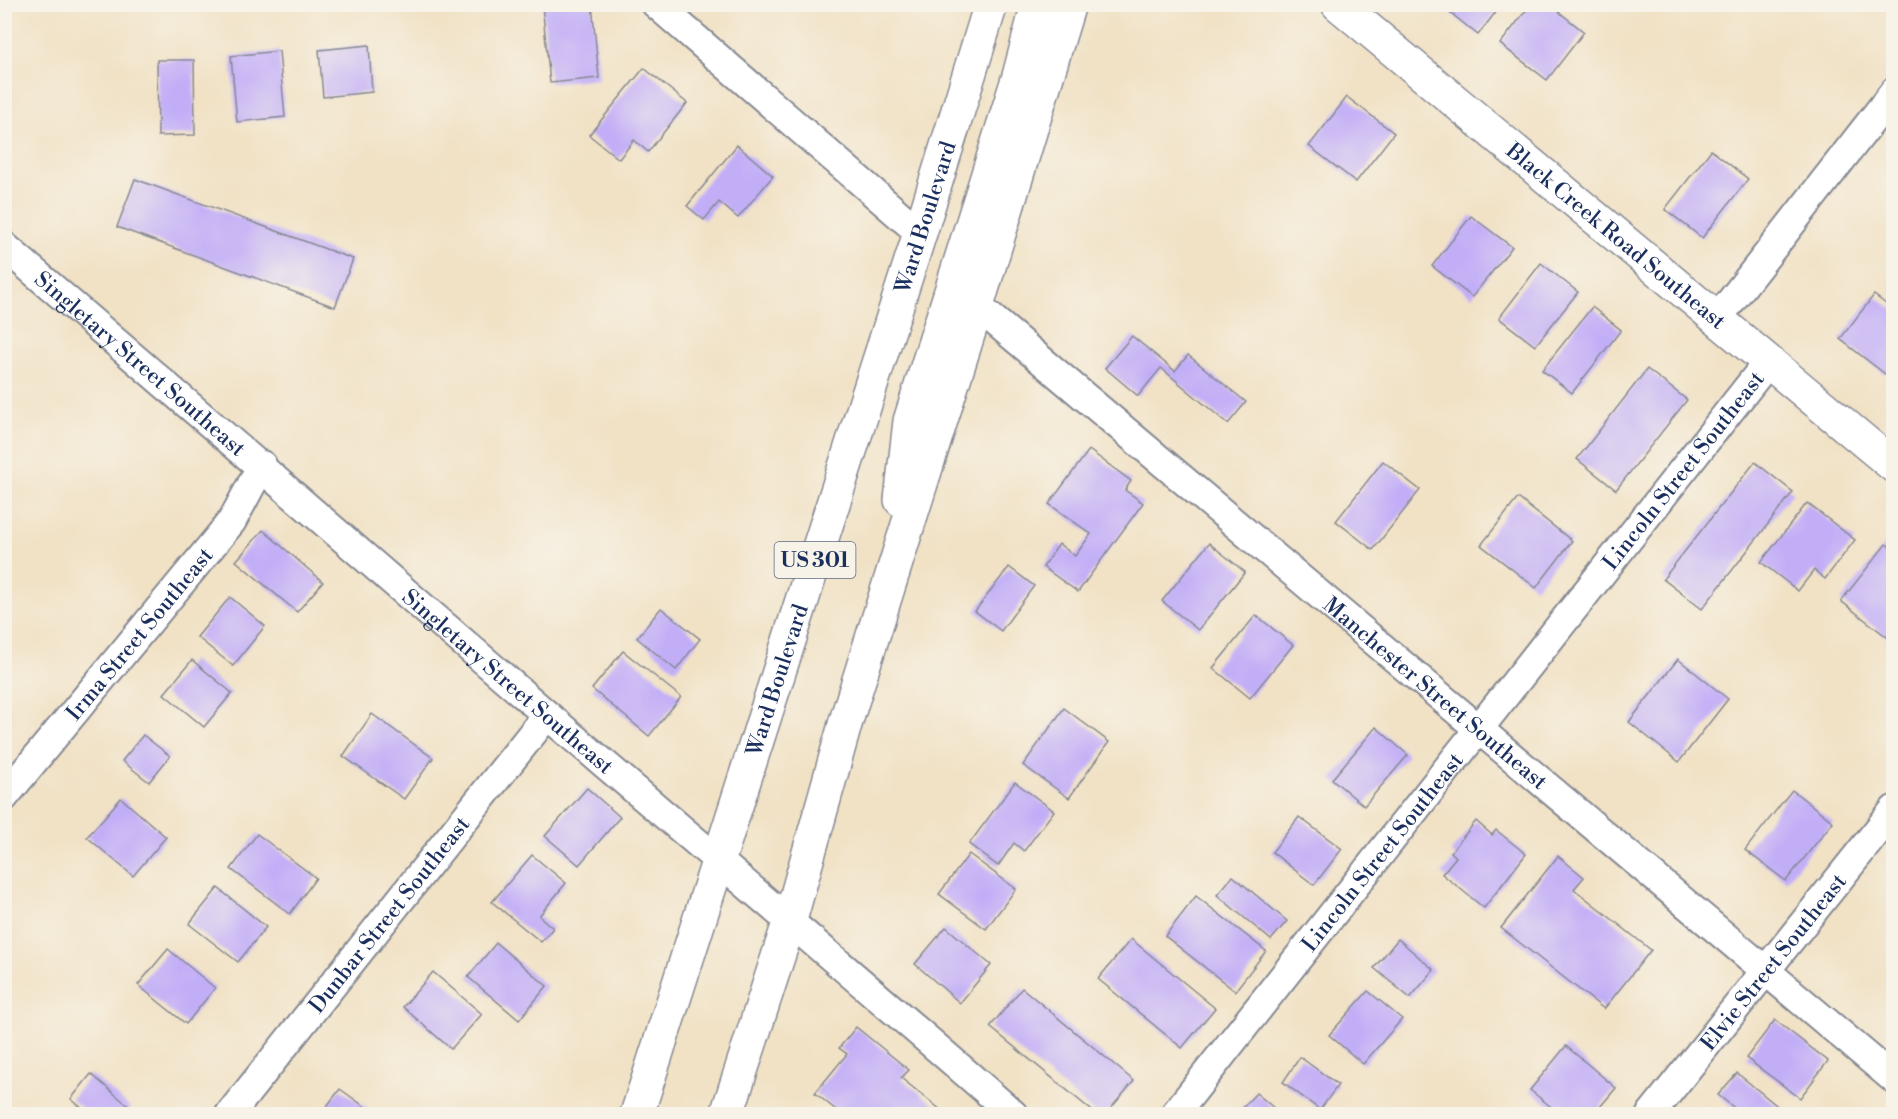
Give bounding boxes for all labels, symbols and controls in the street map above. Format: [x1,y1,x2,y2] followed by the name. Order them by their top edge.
[1499,137,1731,336] street label: Black Creek Road Southeast
[889,138,963,298] street label: Ward Boulevard
[29,266,251,463] street label: Singletary Street Southeast
[1597,366,1771,576] street label: Lincoln Street Southeast
[61,542,220,726] street label: Irma Street Southeast
[774,542,856,578] road number: US 301
[396,584,619,781] street label: Singletary Street Southeast
[1317,592,1552,796] street label: Manchester Street Southeast
[741,601,815,761] street label: Ward Boulevard
[1296,748,1470,957] street label: Lincoln Street Southeast
[303,811,476,1019] street label: Dunbar Street Southeast
[1695,869,1853,1057] street label: Elvie Street Southeast

